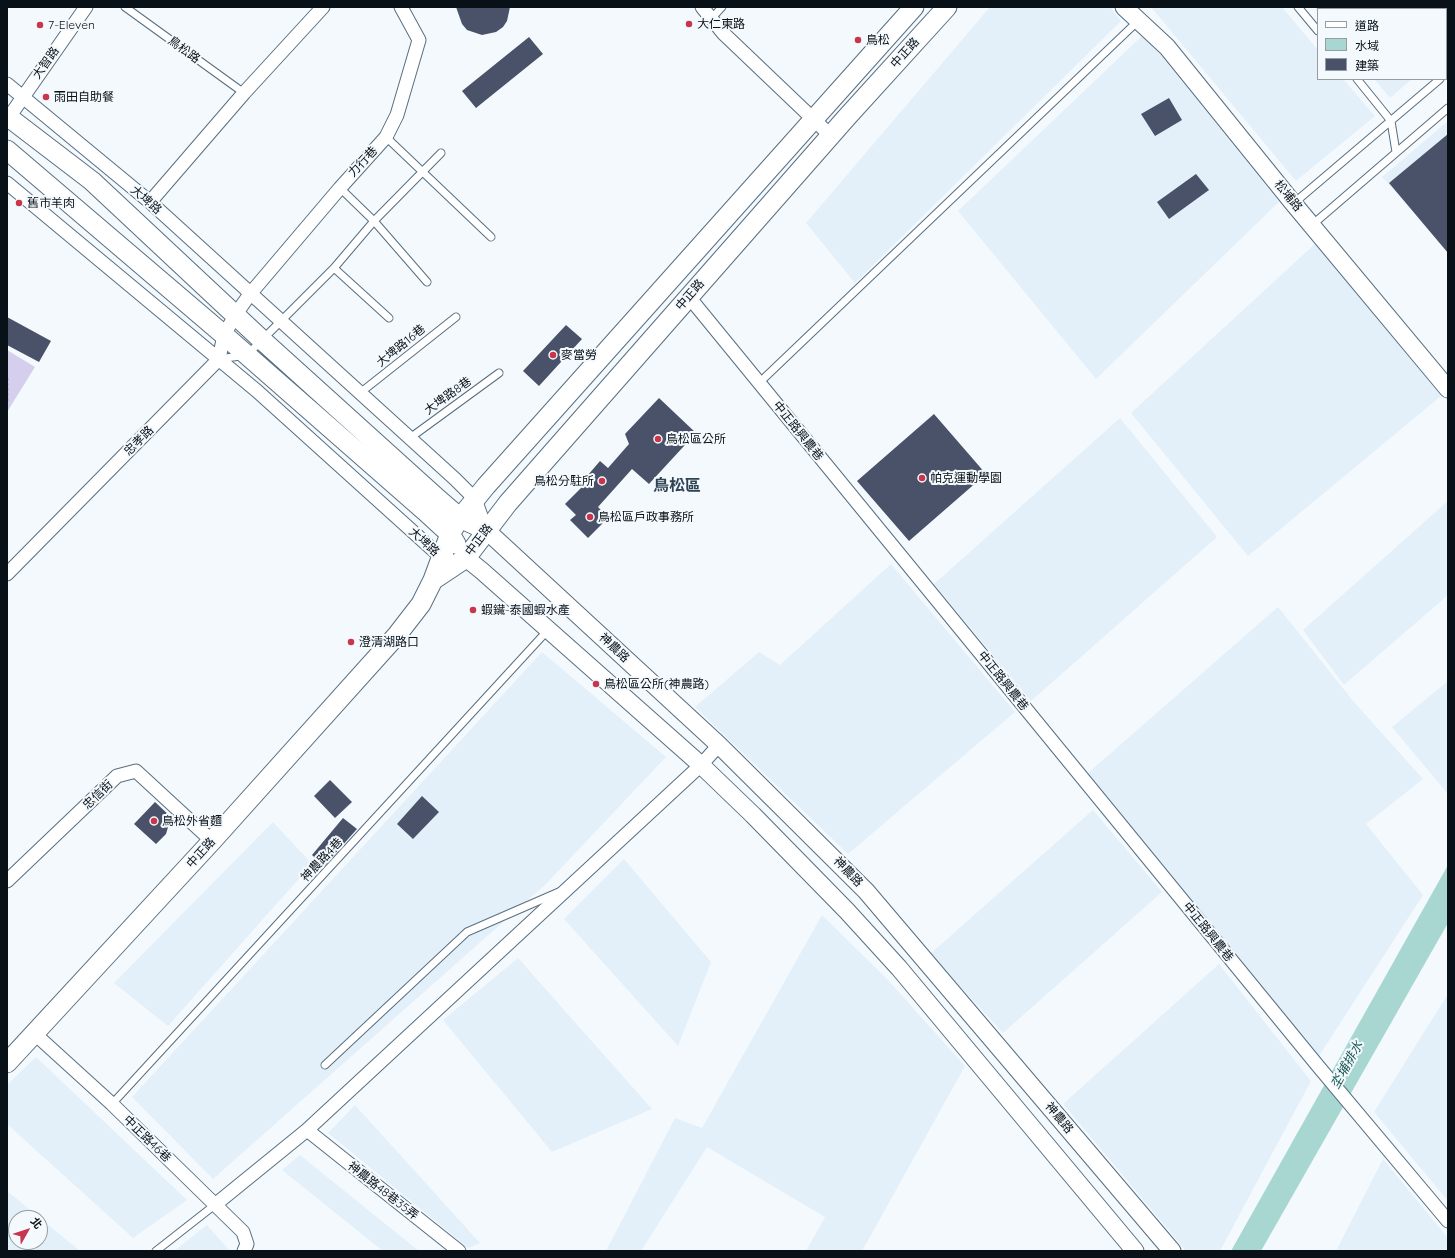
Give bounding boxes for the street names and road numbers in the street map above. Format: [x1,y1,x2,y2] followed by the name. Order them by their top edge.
[165,34,203,66] street label: 鳥松路
[888,35,922,71] street label: 中正路
[30,44,62,82] street label: 大智路
[345,144,381,180] street label: 力行巷
[1271,178,1305,214] street label: 松埔路
[128,183,164,217] street label: 大埤路
[673,277,707,313] street label: 中正路
[374,322,428,370] street label: 大埤路16巷
[422,374,474,418] street label: 大埤路8巷
[770,398,826,464] street label: 中正路興農巷
[121,423,157,459] street label: 忠孝路
[462,521,496,559] street label: 中正路
[406,525,442,559] street label: 大埤路
[596,630,632,666] street label: 神農路
[975,648,1031,714] street label: 中正路興農巷
[80,777,116,813] street label: 忠信街
[184,835,218,871] street label: 中正路
[298,835,346,885] street label: 神農路4巷
[830,854,866,890] street label: 神農路
[1180,899,1236,965] street label: 中正路興農巷
[1042,1100,1076,1136] street label: 神農路
[120,1113,174,1165] street label: 中正路46巷
[345,1159,421,1223] street label: 神農路48巷35弄

